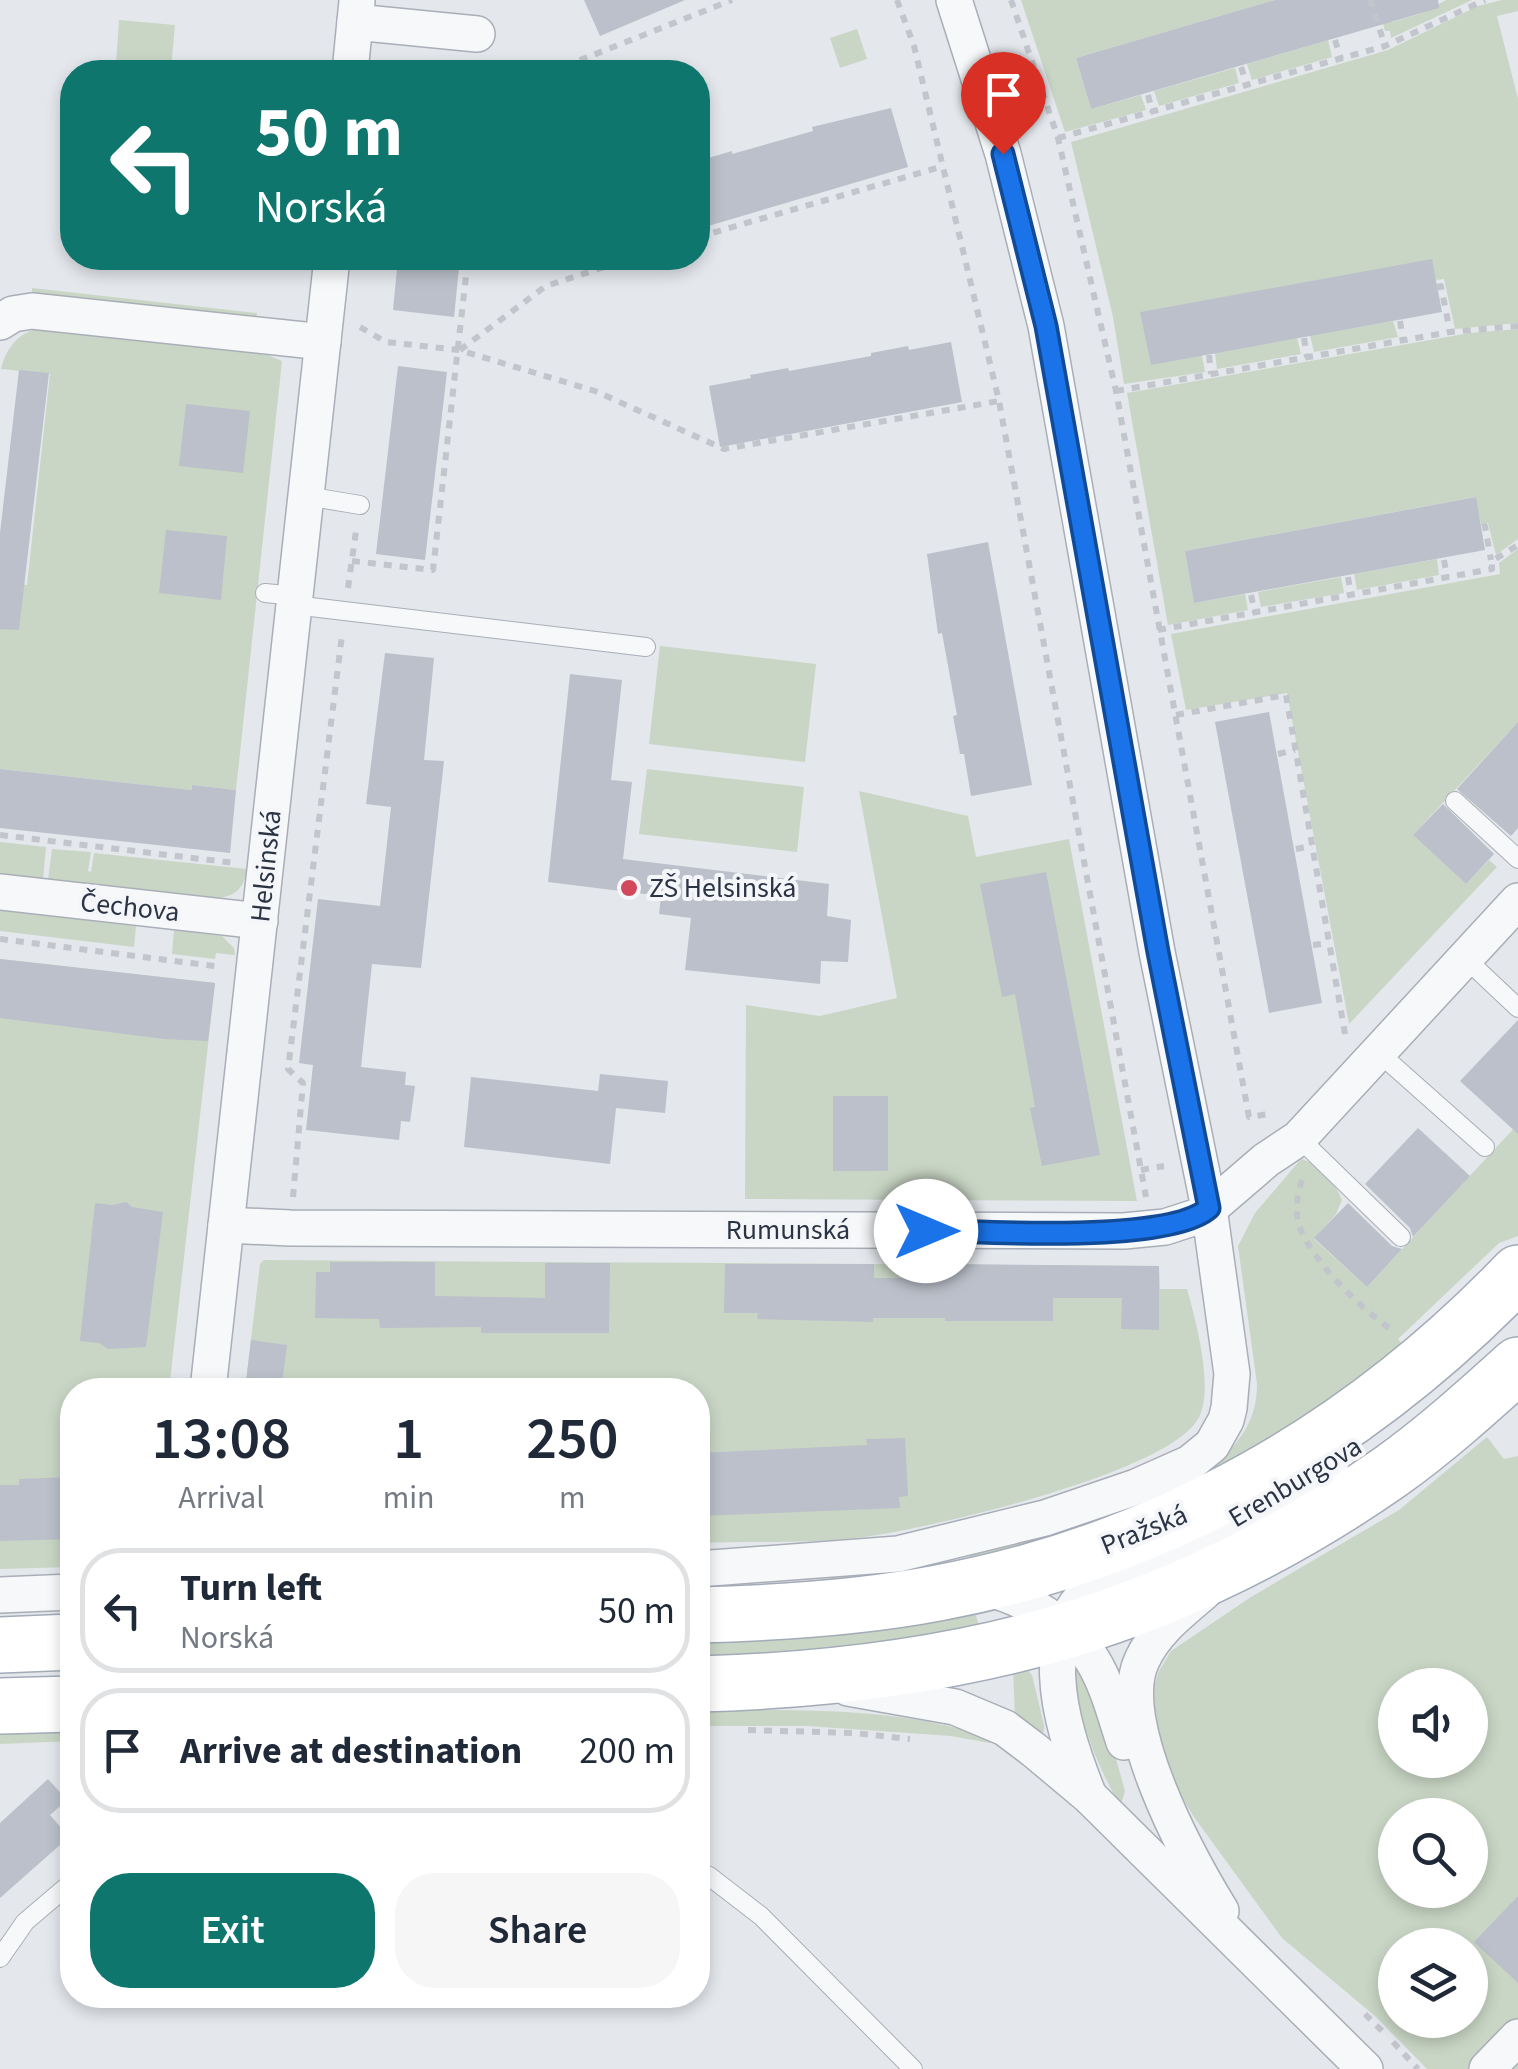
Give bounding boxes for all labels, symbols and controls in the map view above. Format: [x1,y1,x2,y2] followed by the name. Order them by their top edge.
[961,52,1046,155] pin
[976,67,1031,122] icon: arrive
[255,83,403,183] text: 50 m
[90,100,220,230] icon: left
[255,176,387,240] text: Norská
[240,808,292,924] street label: Helsinská
[649,868,796,908] place label: ZŠ Helsinská
[618,877,640,899] marker: ZŠ Helsinská
[78,882,182,932] street label: Čechova
[874,1179,978,1283] position arrow
[726,1210,850,1250] street label: Rumunská
[152,1397,291,1482] text: 13:08
[393,1397,424,1482] text: 1
[526,1397,618,1482] text: 250
[1221,1426,1369,1538] street label: Erenburgova
[178,1475,264,1521] text: Arrival
[383,1475,435,1521] text: min
[559,1475,586,1521] text: m
[1095,1495,1193,1565] street label: Pražská
[180,1561,322,1615] text: Turn left
[95,1583,150,1638] icon: left
[598,1584,675,1638] text: 50 m
[180,1615,274,1661] text: Norská
[1378,1668,1488,2038] map controls
[1378,1668,1488,1778] button: sound
[95,1723,150,1778] icon: arrive
[180,1724,522,1778] text: Arrive at destination
[579,1724,675,1778] text: 200 m
[1378,1798,1488,1908] button: search
[90,1873,375,1988] button: Exit
[395,1873,680,1988] button: Share
[1378,1928,1488,2038] button: layers

